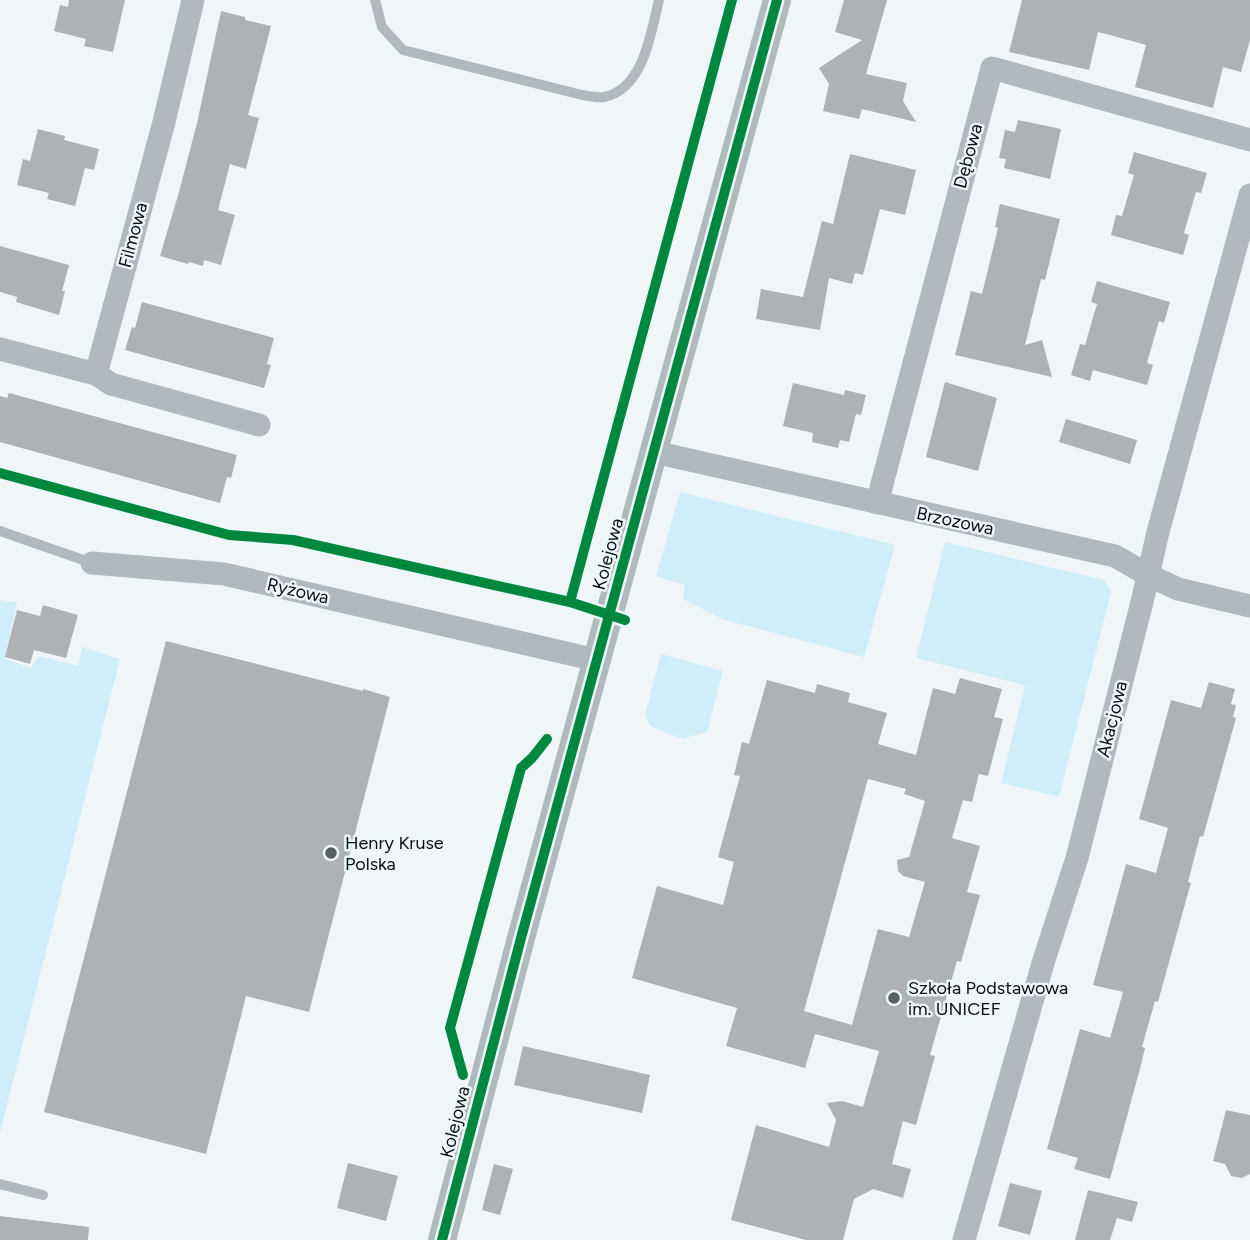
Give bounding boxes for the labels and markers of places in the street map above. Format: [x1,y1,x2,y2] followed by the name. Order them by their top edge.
[345,832,444,875] place label: Henry Kruse Polska
[323,845,339,861] marker: Henry Kruse Polska
[908,977,1068,1020] place label: Szkoła Podstawowa im. UNICEF
[886,990,902,1006] marker: Szkoła Podstawowa im. UNICEF

